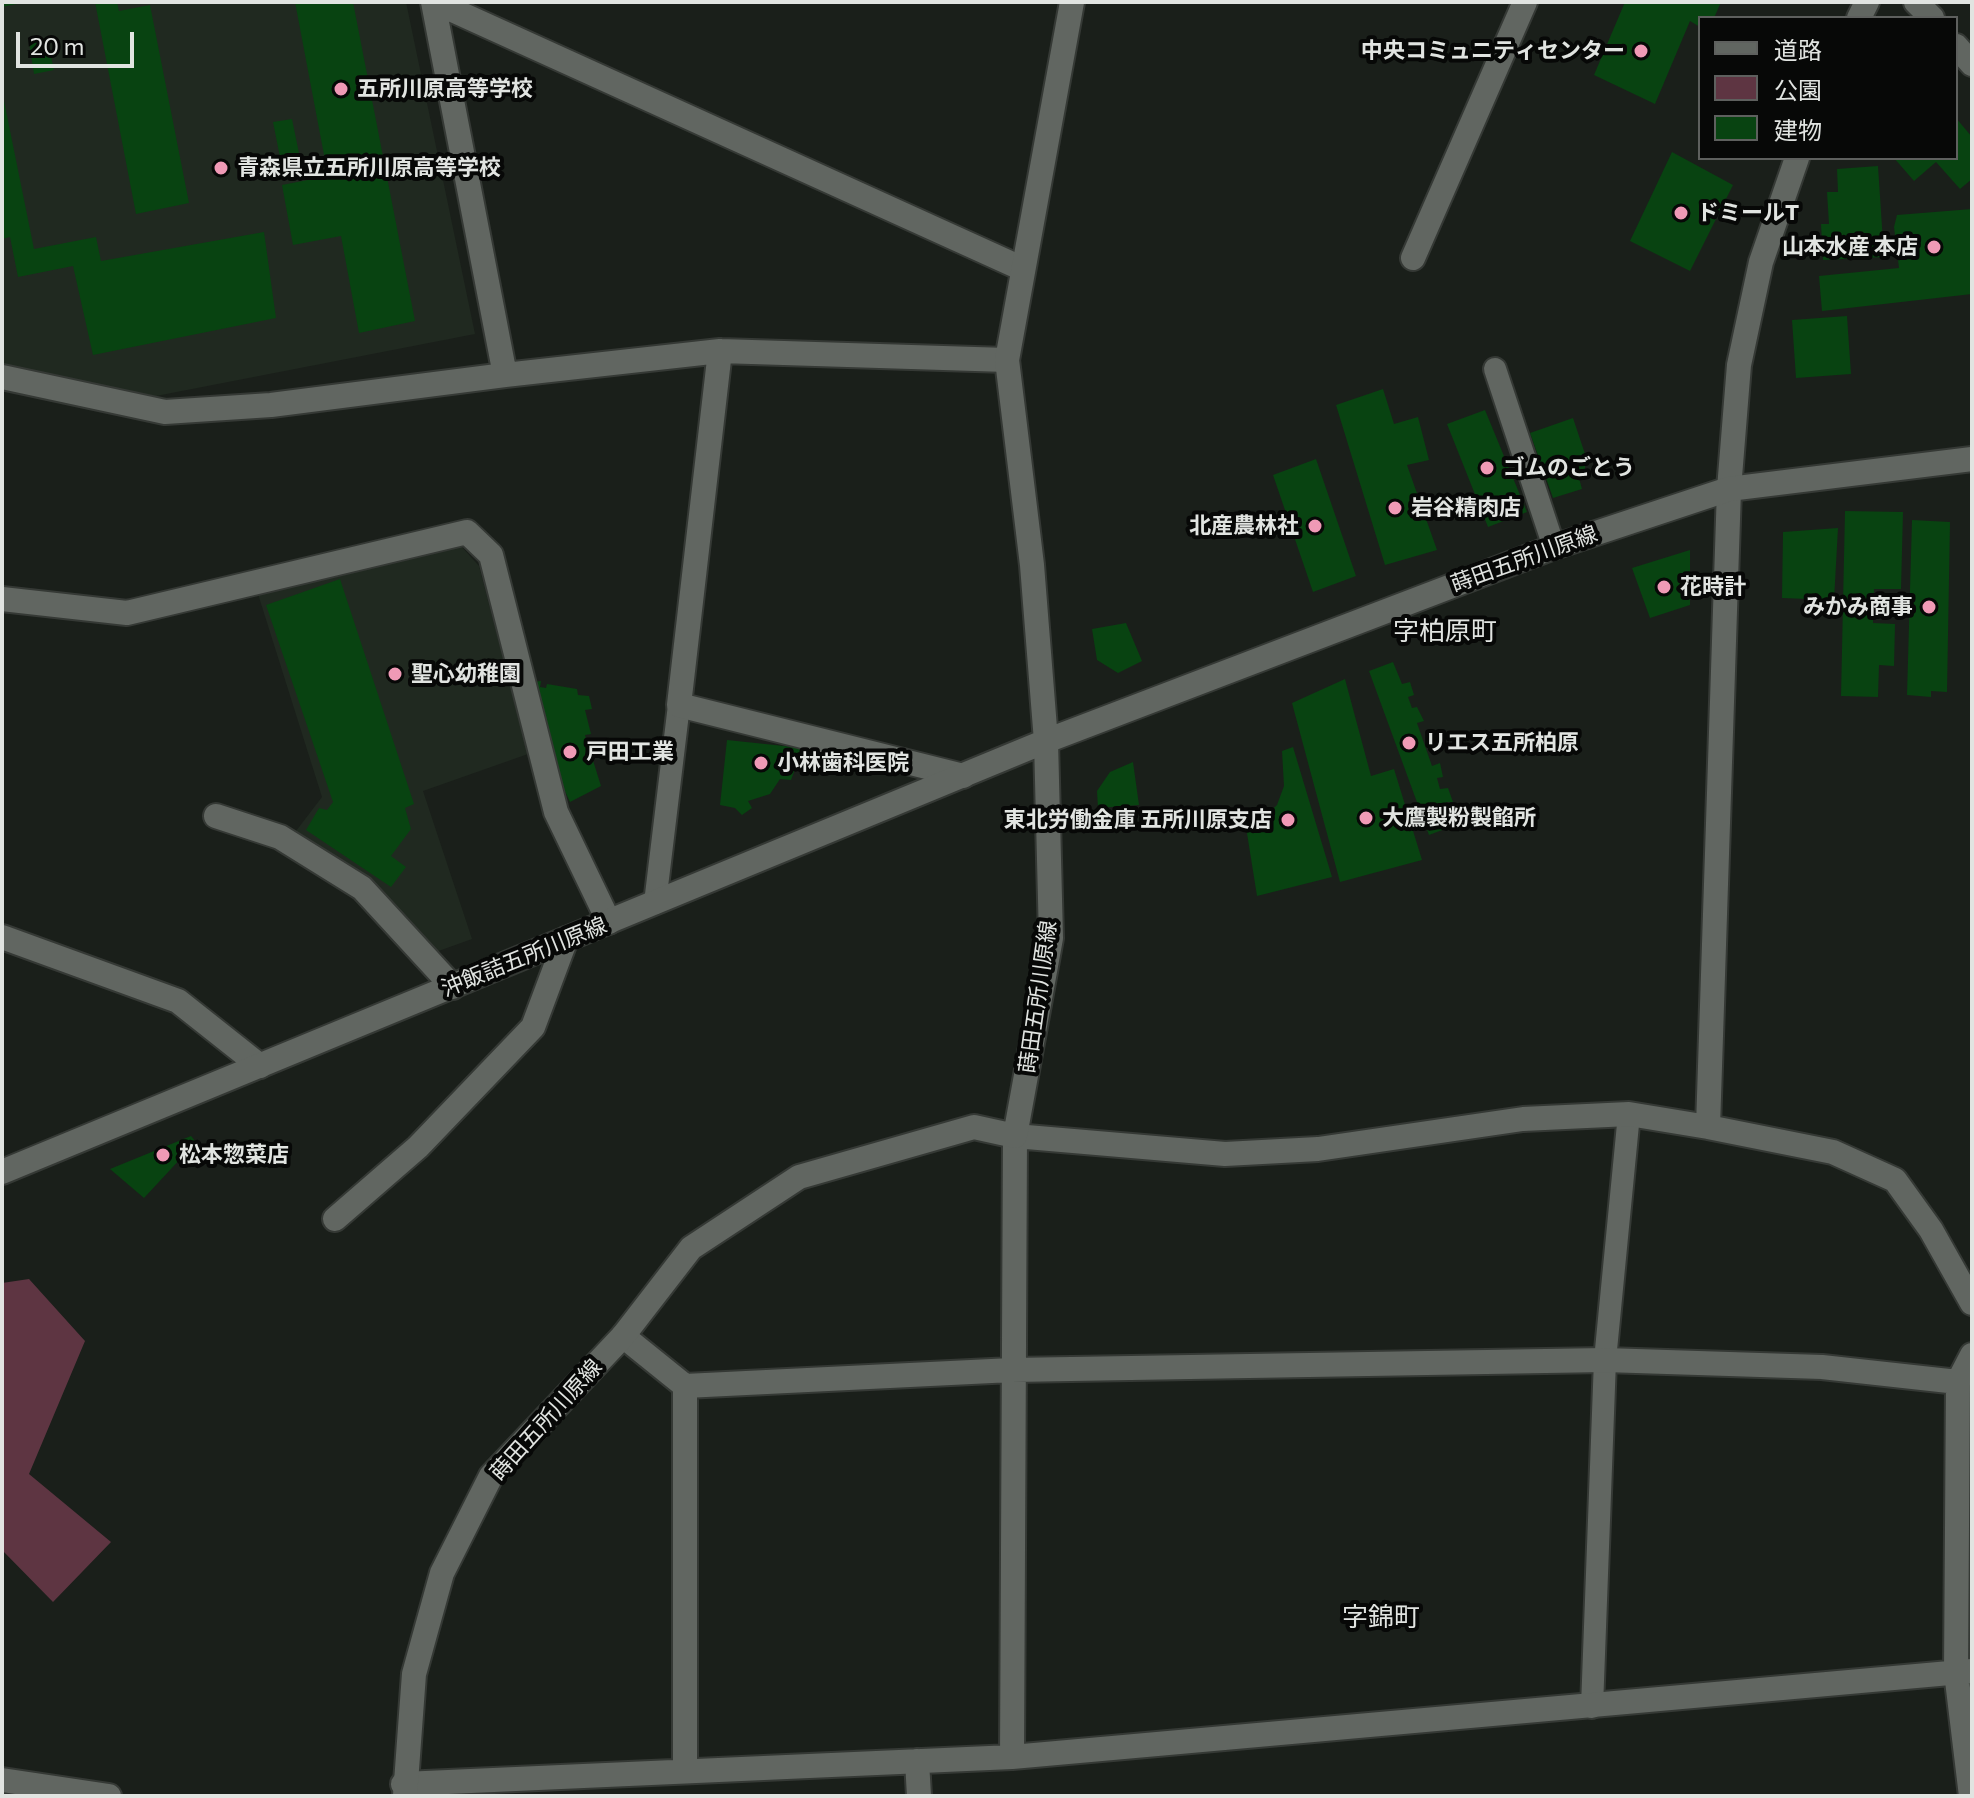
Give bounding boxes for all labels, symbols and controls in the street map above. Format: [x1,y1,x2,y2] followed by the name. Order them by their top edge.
[20,16,138,66] scale bar
[1698,16,1958,160] legend
[30,31,84,60] text: 20 m
[1774,35,1822,64] text: 道路
[1361,38,1625,64] place label: 中央コミュニティセンター
[1632,42,1650,60] marker: 中央コミュニティセンター
[1774,75,1822,104] text: 公園
[357,76,533,102] place label: 五所川原高等学校
[332,80,350,98] marker: 五所川原高等学校
[1774,115,1822,144] text: 建物
[237,155,501,181] place label: 青森県立五所川原高等学校
[212,159,230,177] marker: 青森県立五所川原高等学校
[1697,200,1799,226] place label: ドミールT
[1672,204,1690,222] marker: ドミールT
[1782,234,1918,260] place label: 山本水産 本店
[1925,238,1943,256] marker: 山本水産 本店
[1503,455,1635,481] place label: ゴムのごとう
[1478,459,1496,477] marker: ゴムのごとう
[1411,495,1521,521] place label: 岩谷精肉店
[1386,499,1404,517] marker: 岩谷精肉店
[1189,513,1299,539] place label: 北産農林社
[1306,517,1324,535] marker: 北産農林社
[1447,520,1601,598] street label: 蒔田五所川原線
[1680,574,1746,600] place label: 花時計
[1655,578,1673,596] marker: 花時計
[1803,594,1913,620] place label: みかみ商事
[1920,598,1938,616] marker: みかみ商事
[1393,615,1497,647] district label: 字柏原町
[411,661,521,687] place label: 聖心幼稚園
[386,665,404,683] marker: 聖心幼稚園
[1425,730,1579,756] place label: リエス五所柏原
[1400,734,1418,752] marker: リエス五所柏原
[586,739,674,765] place label: 戸田工業
[561,743,579,761] marker: 戸田工業
[777,750,909,776] place label: 小林歯科医院
[752,754,770,772] marker: 小林歯科医院
[1382,805,1536,831] place label: 大鷹製粉製餡所
[1004,807,1272,833] place label: 東北労働金庫 五所川原支店
[1357,809,1375,827] marker: 大鷹製粉製餡所
[1279,811,1297,829] marker: 東北労働金庫 五所川原支店
[437,912,611,1002] street label: 沖飯詰五所川原線
[1014,919,1062,1075] street label: 蒔田五所川原線
[179,1142,289,1168] place label: 松本惣菜店
[154,1146,172,1164] marker: 松本惣菜店
[485,1354,607,1486] street label: 蒔田五所川原線
[1342,1601,1420,1633] district label: 字錦町

